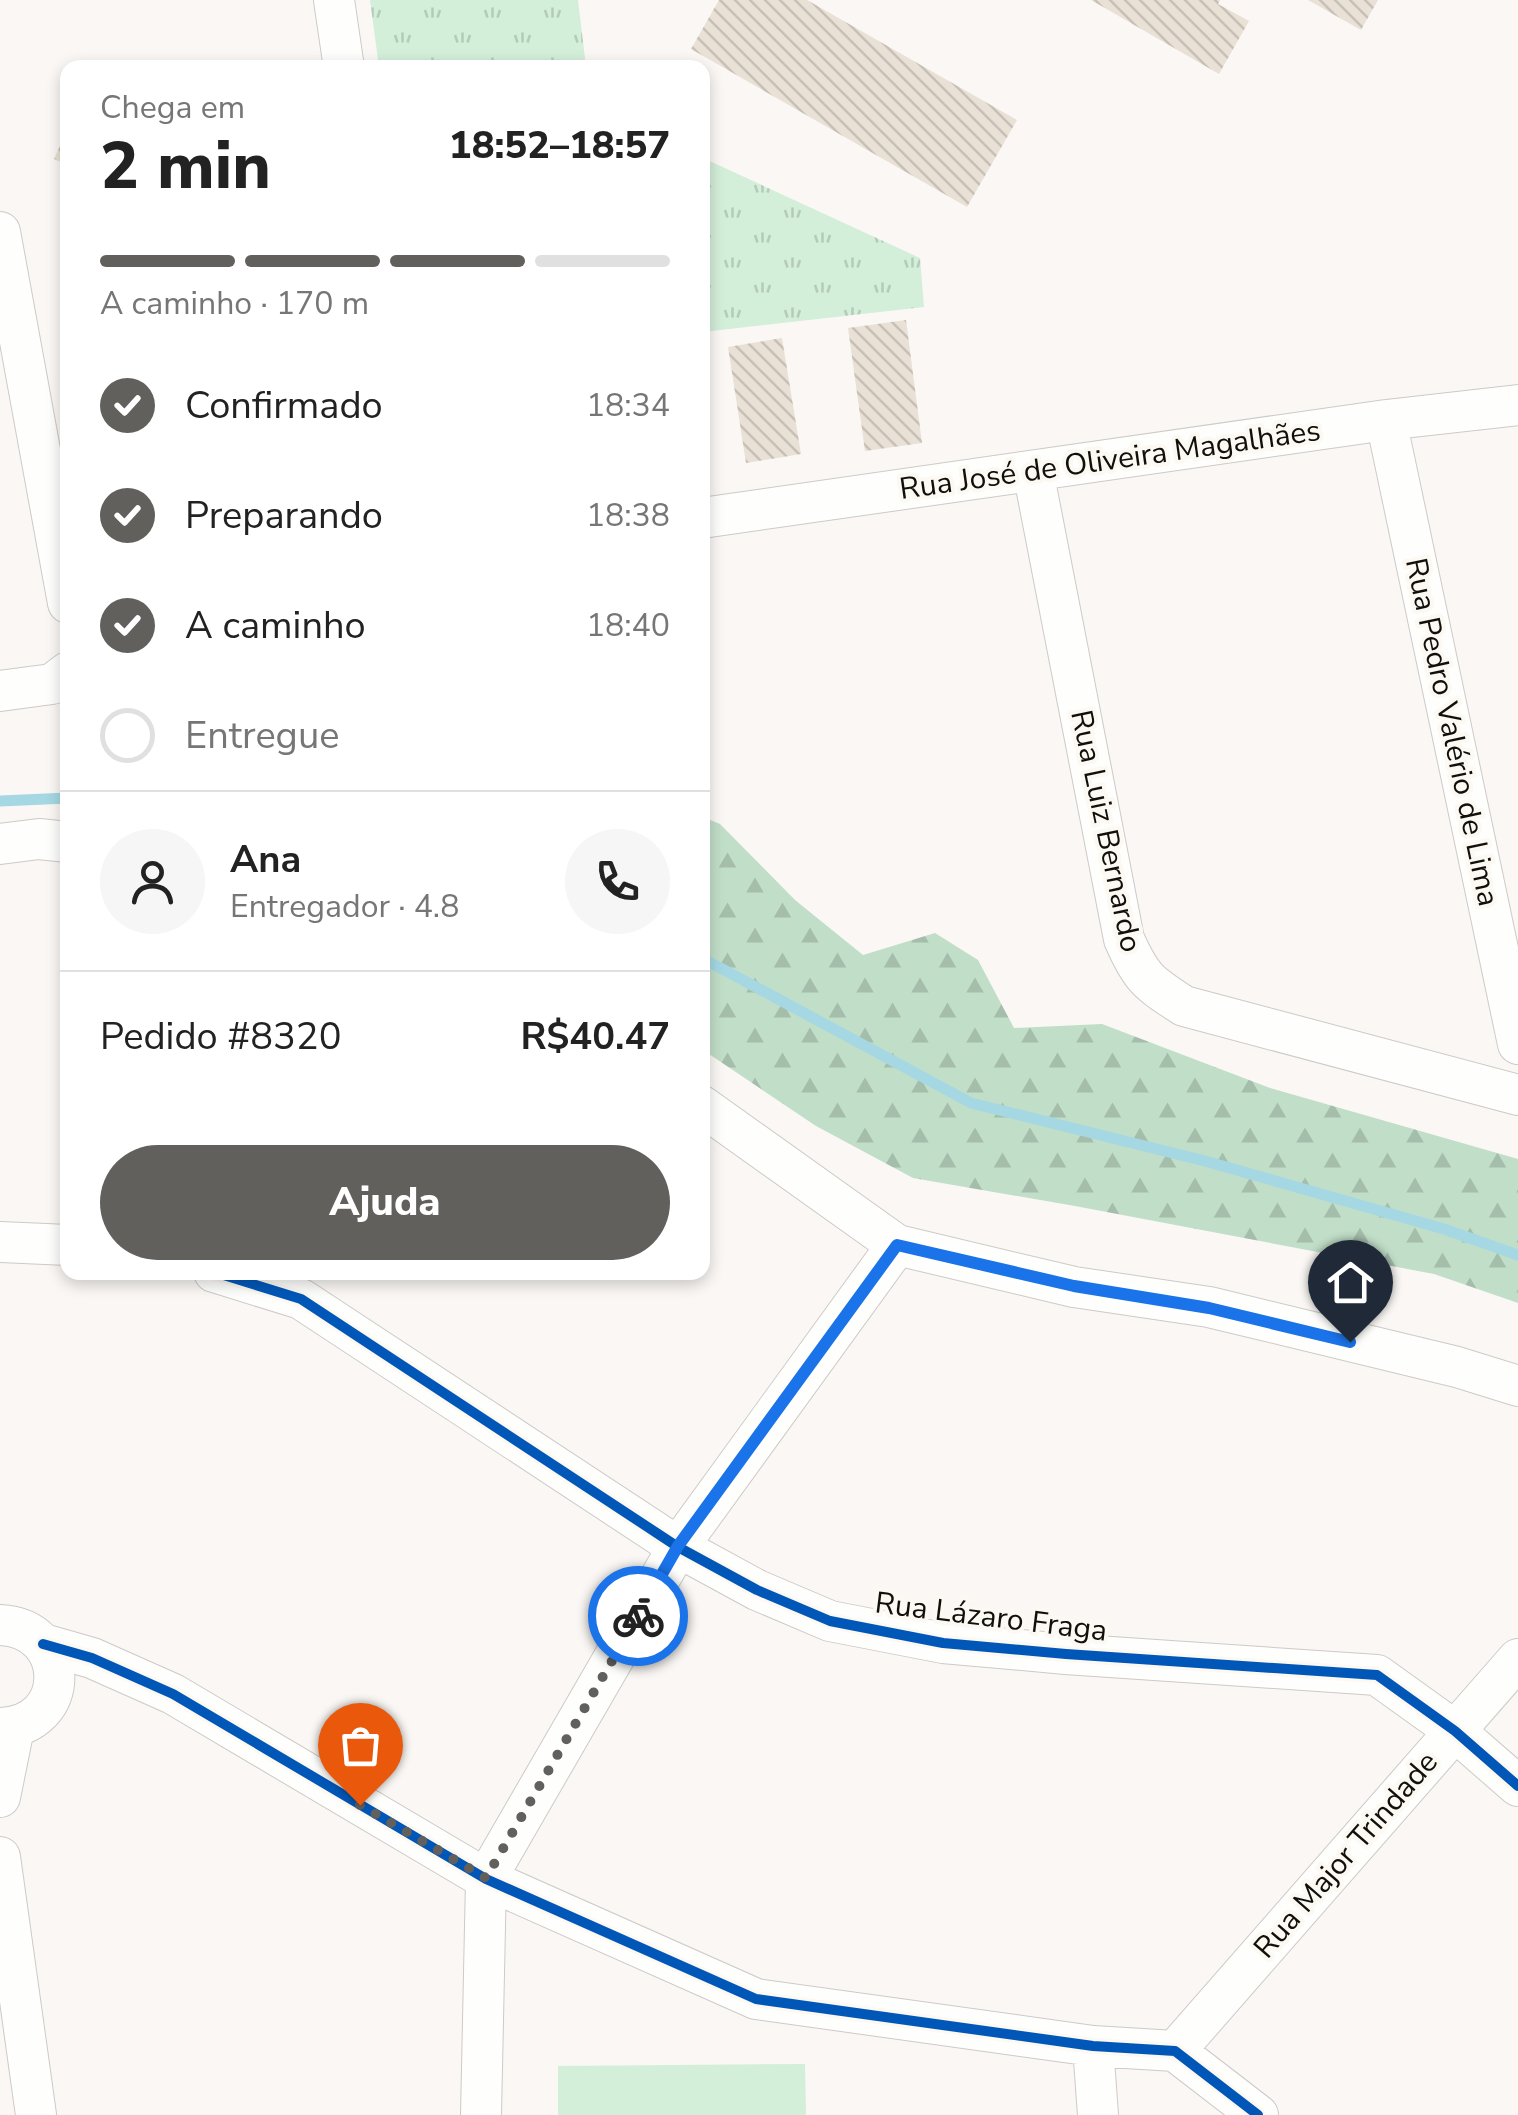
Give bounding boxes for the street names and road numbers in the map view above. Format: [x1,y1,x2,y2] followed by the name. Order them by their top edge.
[897,410,1323,510] street label: Rua José de Oliveira Magalhães
[1395,554,1509,910] street label: Rua Pedro Valério de Lima
[1060,706,1152,956] street label: Rua Luiz Bernardo
[873,1582,1109,1652] street label: Rua Lázaro Fraga
[1245,1743,1447,1967] street label: Rua Major Trindade

